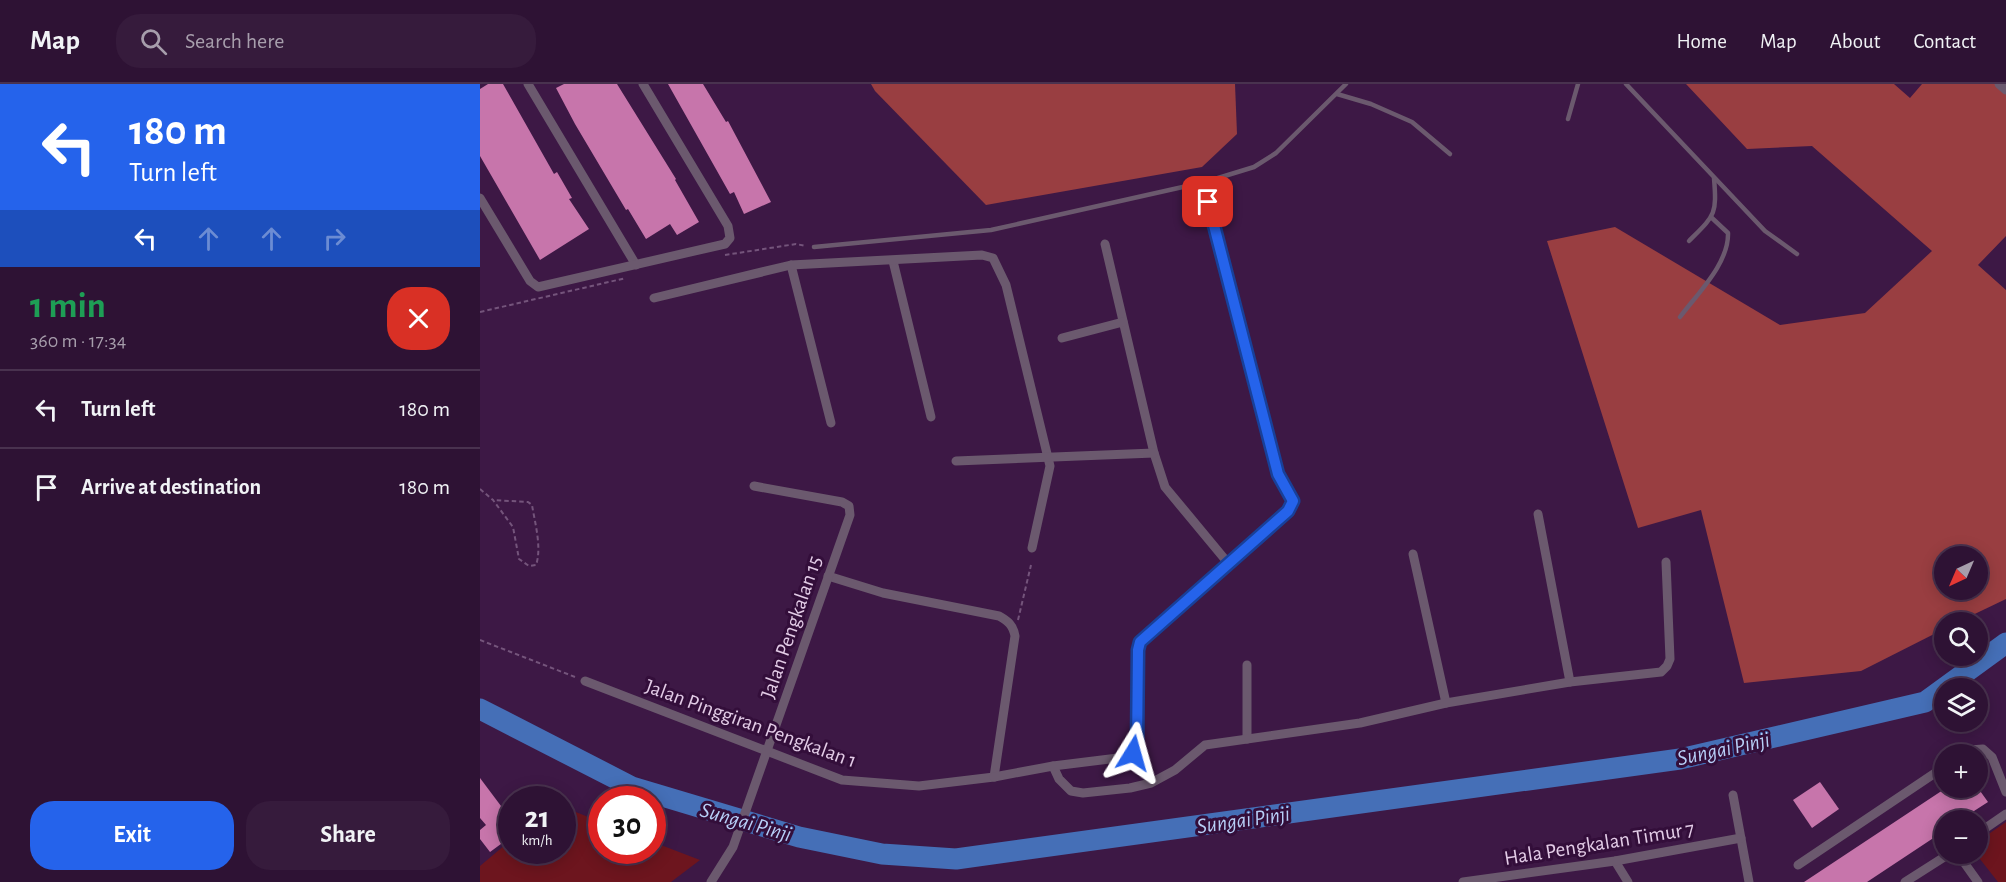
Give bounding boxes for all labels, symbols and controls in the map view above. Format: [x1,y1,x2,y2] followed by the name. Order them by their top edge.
[116,14,536,68] search box
[137,25,170,58] icon: search
[30,27,80,55] text: Map
[185,30,284,52] text: Search here
[1676,31,1727,52] text: Home
[1760,31,1797,52] text: Map
[1830,31,1880,52] text: About
[1913,31,1976,52] text: Contact
[30,108,108,186] icon: left
[129,110,227,152] text: 180 m
[129,159,217,186] text: Turn left
[1182,176,1233,227] pin
[1191,185,1224,218] icon: arrive
[129,222,162,255] icon: left
[192,222,225,255] icon: ahead
[255,222,288,255] icon: ahead
[318,222,351,255] icon: right
[387,287,450,350] button: close
[30,288,106,324] text: 1 min
[30,331,126,351] text: 360 m · 17:34
[30,393,63,426] icon: left
[81,398,155,420] text: Turn left
[399,398,450,420] text: 180 m
[30,471,63,504] icon: arrive
[81,476,261,498] text: Arrive at destination
[399,476,450,498] text: 180 m
[1934,546,1988,600] north arrow
[1934,546,1988,864] map controls
[757,553,826,701] street label: Jalan Pengkalan 15
[1934,612,1988,666] button: search
[642,675,859,772] street label: Jalan Pinggiran Pengkalan 1
[1934,678,1988,732] button: layers
[1101,721,1165,785] position arrow
[1675,728,1772,769] water label: Sungai Pinji
[1934,744,1988,798] button: +
[588,786,666,864] speed limit sign: 30
[698,798,794,846] water label: Sungai Pinji
[30,801,234,870] button: Exit
[246,801,450,870] button: Share
[525,803,549,833] text: 21
[1195,803,1291,837] water label: Sungai Pinji
[1934,810,1988,864] button: −
[1502,818,1696,869] street label: Hala Pengkalan Timur 7
[522,833,552,848] text: km/h

